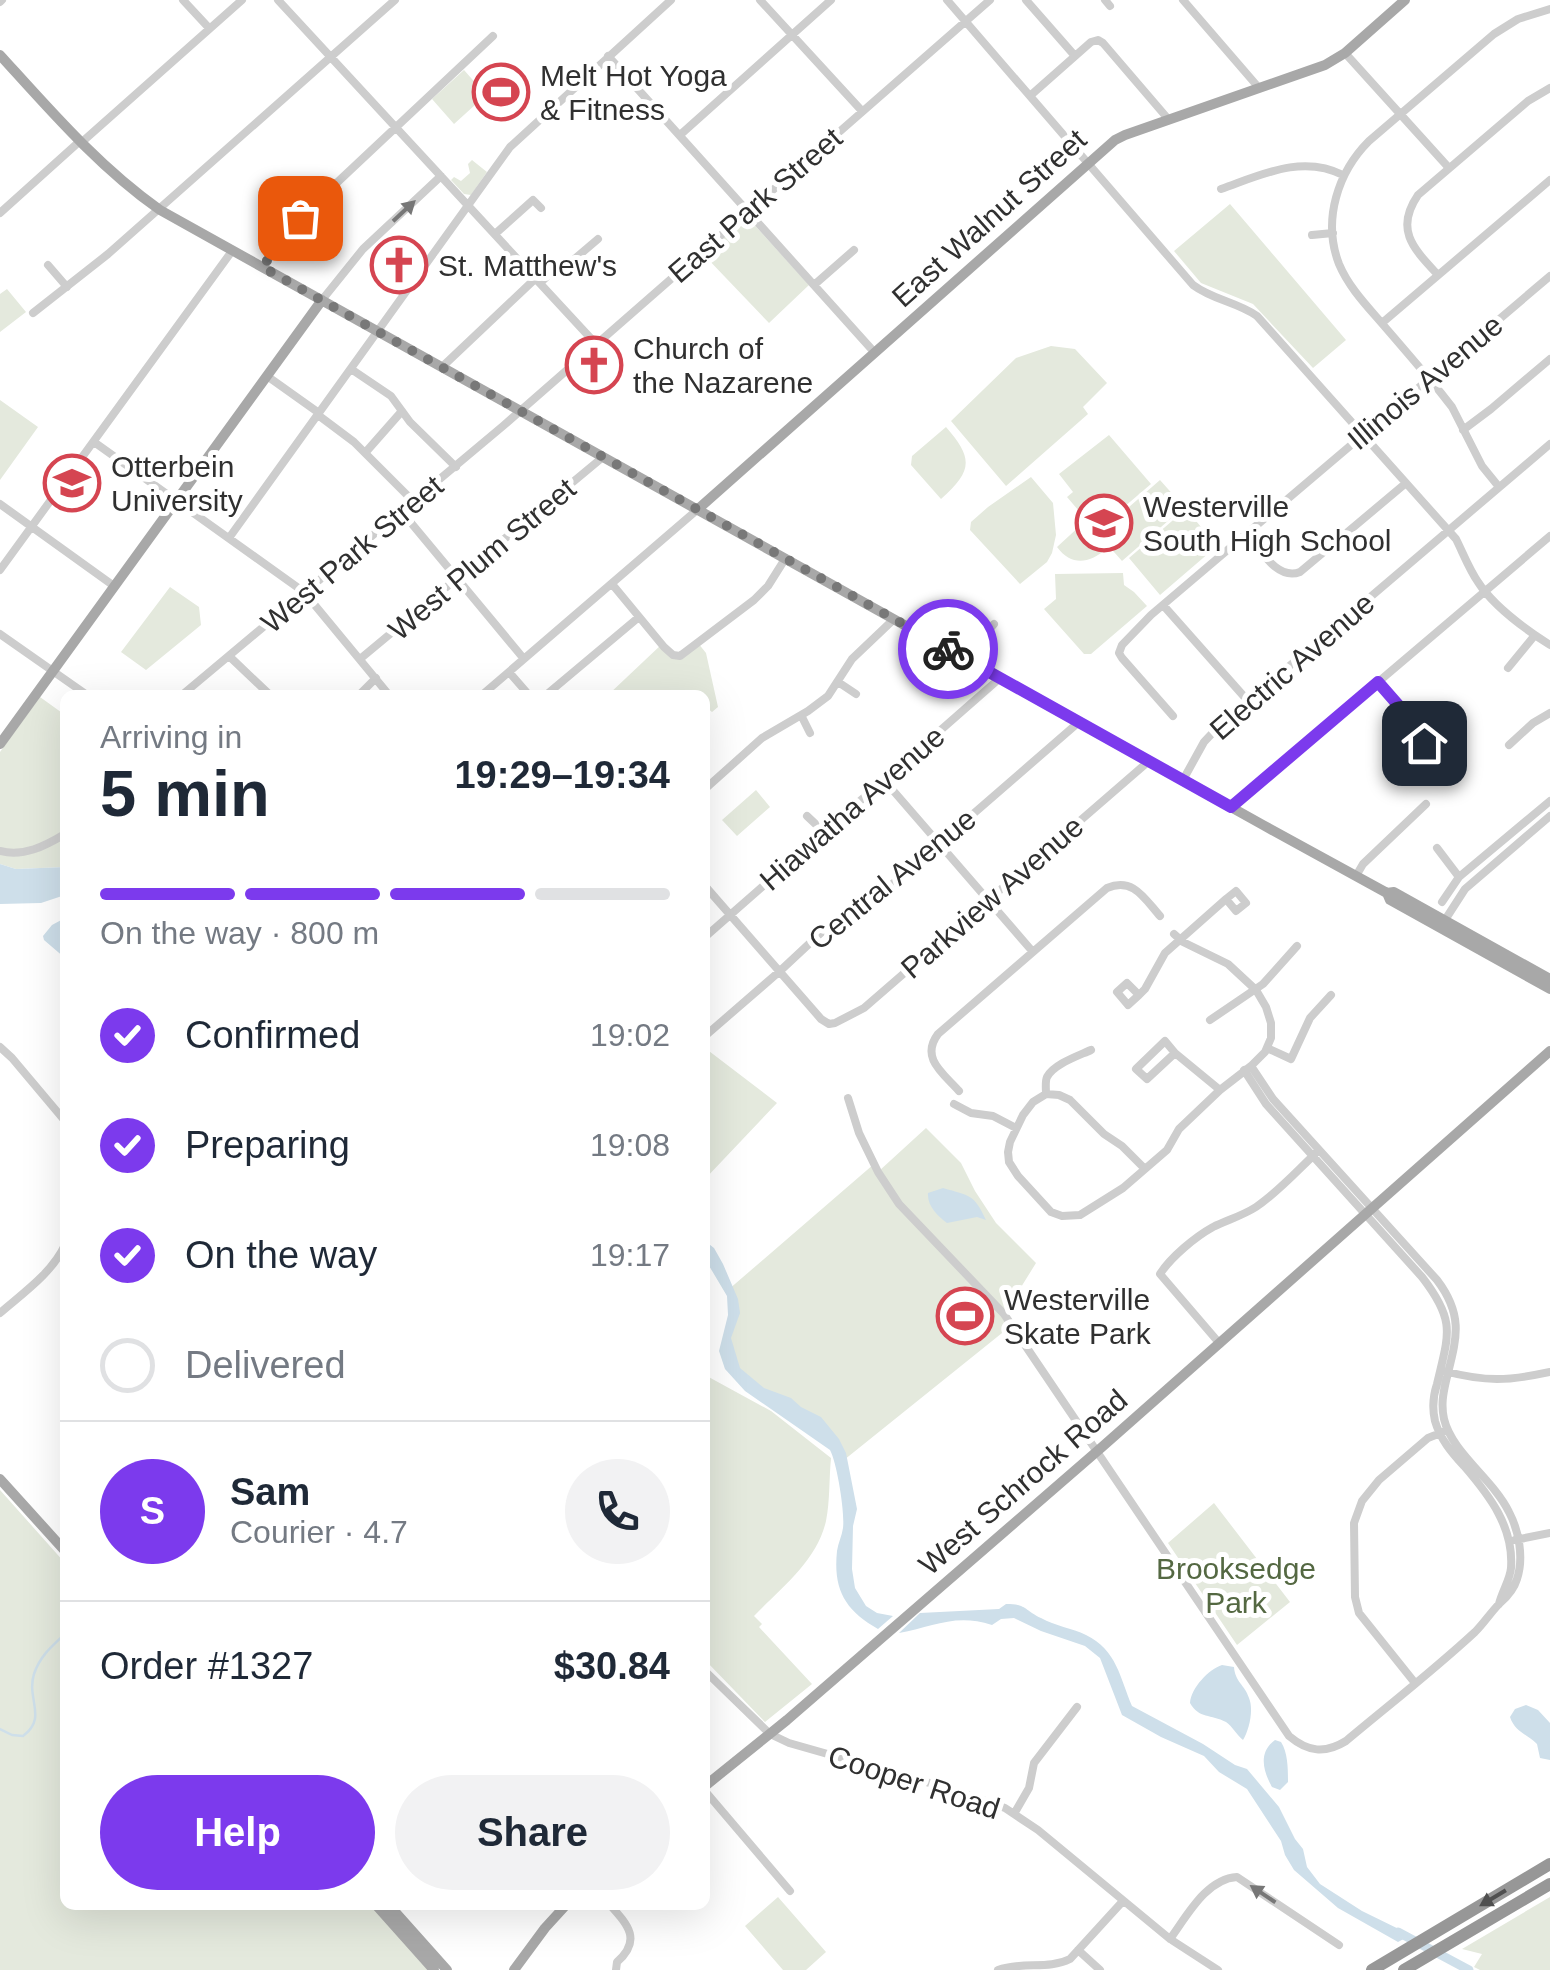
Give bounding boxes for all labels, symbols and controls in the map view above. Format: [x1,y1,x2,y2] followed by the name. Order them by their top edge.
[540,59,727,126] place label: Melt Hot Yoga & Fitness
[471,62,531,122] sports icon: Melt Hot Yoga & Fitness
[662,120,849,289] street label: East Park Street
[885,122,1093,314] street label: East Walnut Street
[258,176,343,261] pin
[273,191,328,246] icon: bag
[391,200,415,223] one-way arrow
[369,235,429,295] church icon: St. Matthew's
[438,249,617,282] place label: St. Matthew's
[1341,308,1509,456] street label: Illinois Avenue
[633,332,813,399] place label: Church of the Nazarene
[564,335,624,395] church icon: Church of the Nazarene
[111,450,243,517] place label: Otterbein University
[42,453,102,513] school or university icon: Otterbein University
[255,468,450,639] street label: West Park Street
[382,471,582,646] street label: West Plum Street
[1143,490,1392,557] place label: Westerville South High School
[1074,493,1134,553] school or university icon: Westerville South High School
[1203,586,1381,746] street label: Electric Avenue
[898,599,998,699] courier
[921,622,976,677] icon: bike
[1382,701,1467,786] pin
[1397,716,1452,771] icon: home
[100,719,242,755] text: Arriving in
[753,719,951,897] street label: Hiawatha Avenue
[454,754,670,796] text: 19:29–19:34
[100,757,270,830] text: 5 min
[802,802,982,956] street label: Central Avenue
[895,809,1089,985] street label: Parkview Avenue
[100,915,379,951] text: On the way · 800 m
[100,1008,155,1063] icon: check
[185,1014,360,1056] text: Confirmed
[590,1017,670,1053] text: 19:02
[100,1118,155,1173] icon: check
[185,1124,350,1166] text: Preparing
[590,1127,670,1163] text: 19:08
[100,1228,155,1283] icon: check
[185,1234,377,1276] text: On the way
[590,1237,670,1273] text: 19:17
[1004,1283,1152,1350] place label: Westerville Skate Park
[935,1286,995,1346] sports icon: Westerville Skate Park
[185,1344,346,1386] text: Delivered
[912,1383,1134,1581] street label: West Schrock Road
[565,1459,670,1564] button: phone
[230,1471,310,1513] text: Sam
[140,1490,165,1532] text: S
[230,1514,408,1550] text: Courier · 4.7
[1156,1552,1316,1619] park label: Brooksedge Park
[100,1645,313,1687] text: Order #1327
[554,1645,670,1687] text: $30.84
[824,1739,1004,1825] street label: Cooper Road
[100,1775,375,1890] button: Help
[395,1775,670,1890] button: Share
[1249,1885,1276,1904] one-way arrow
[1479,1889,1507,1906] one-way arrow

